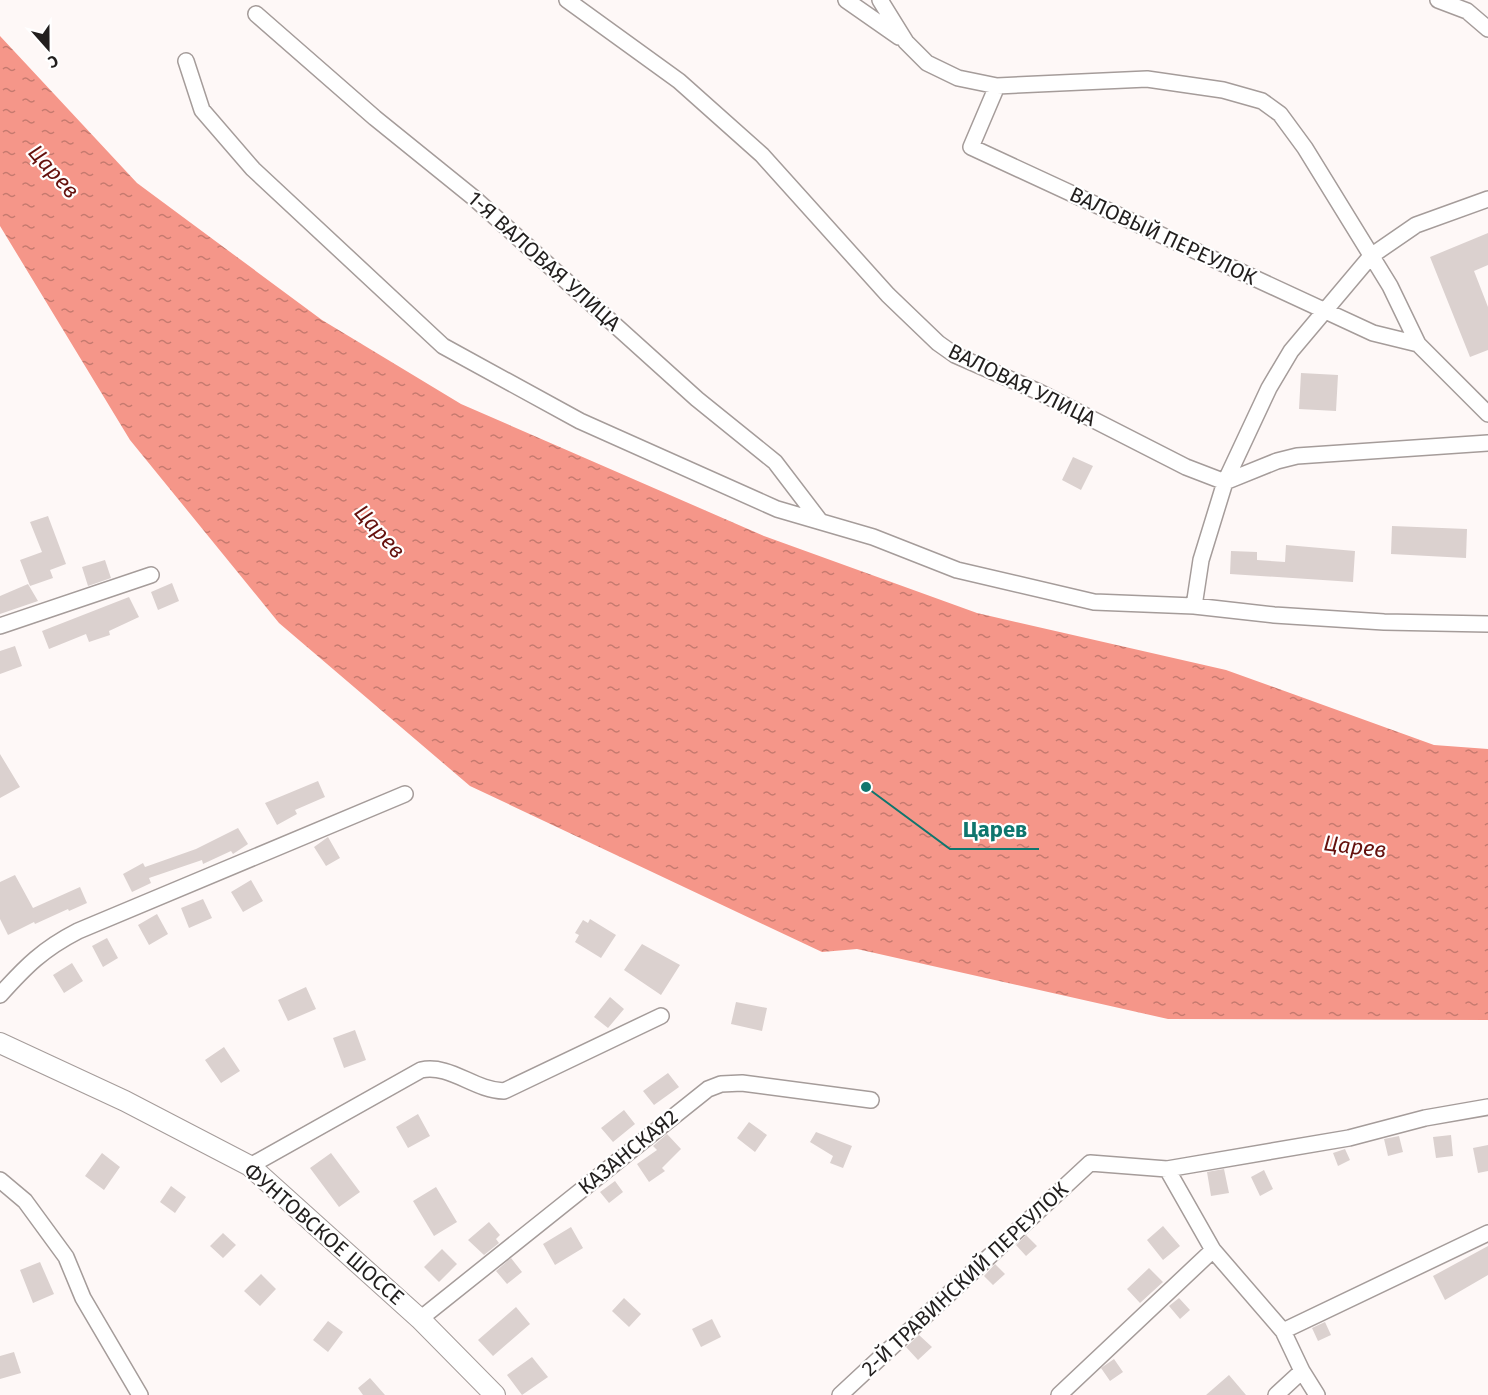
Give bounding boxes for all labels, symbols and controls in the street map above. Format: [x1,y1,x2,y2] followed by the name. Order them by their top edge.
[18,18,78,78] north arrow
[45,51,61,72] text: С
[23,139,85,204] water label: Царев
[1065,181,1261,291] street label: ВАЛОВЫЙ ПЕРЕУЛОК
[462,186,626,336] street label: 1-Я ВАЛОВАЯ УЛИЦА
[944,338,1100,432] street label: ВАЛОВАЯ УЛИЦА
[349,499,411,564] water label: Царев
[950,809,1039,849] callout: Царев
[963,816,1027,843] text: Царев
[1322,829,1388,864] water label: Царев
[573,1104,683,1200] street label: КАЗАНСКАЯ2
[239,1157,409,1311] street label: ФУНТОВСКОЕ ШОССЕ
[856,1176,1074,1382] street label: 2-Й ТРАВИНСКИЙ ПЕРЕУЛОК

